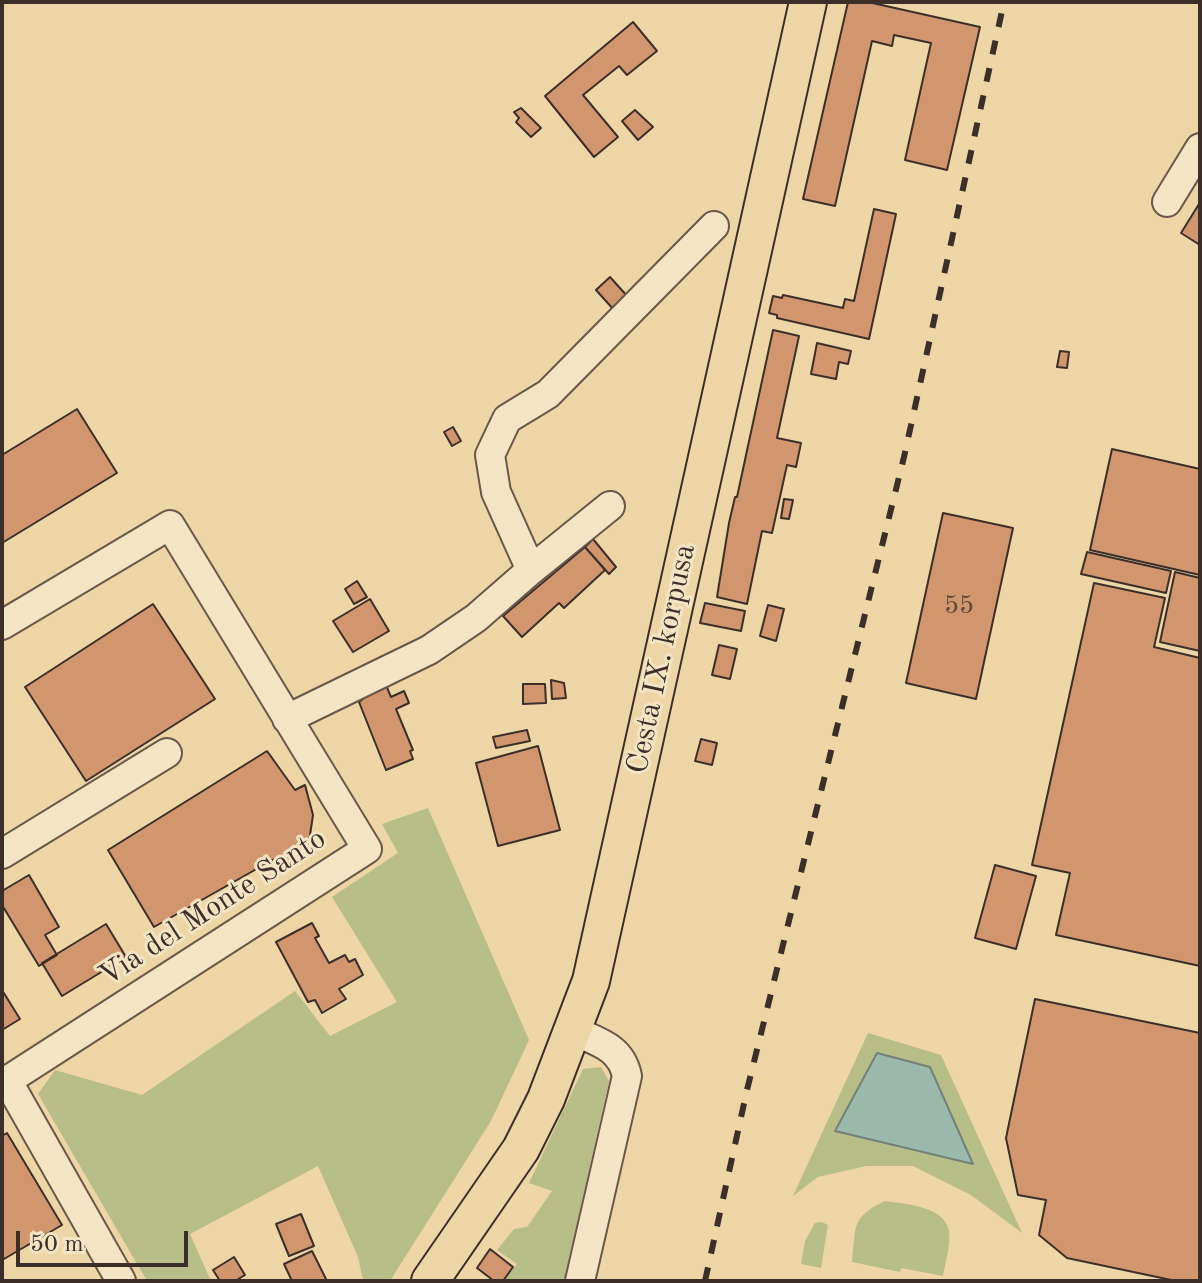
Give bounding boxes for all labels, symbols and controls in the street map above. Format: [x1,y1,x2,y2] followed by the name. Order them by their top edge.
[620,541,704,777] street label: Cesta IX. korpusa
[944,590,974,622] house number: 55
[93,821,333,995] street label: Via del Monte Santo
[20,1215,192,1265] scale bar
[30,1233,84,1257] text: 50 m

